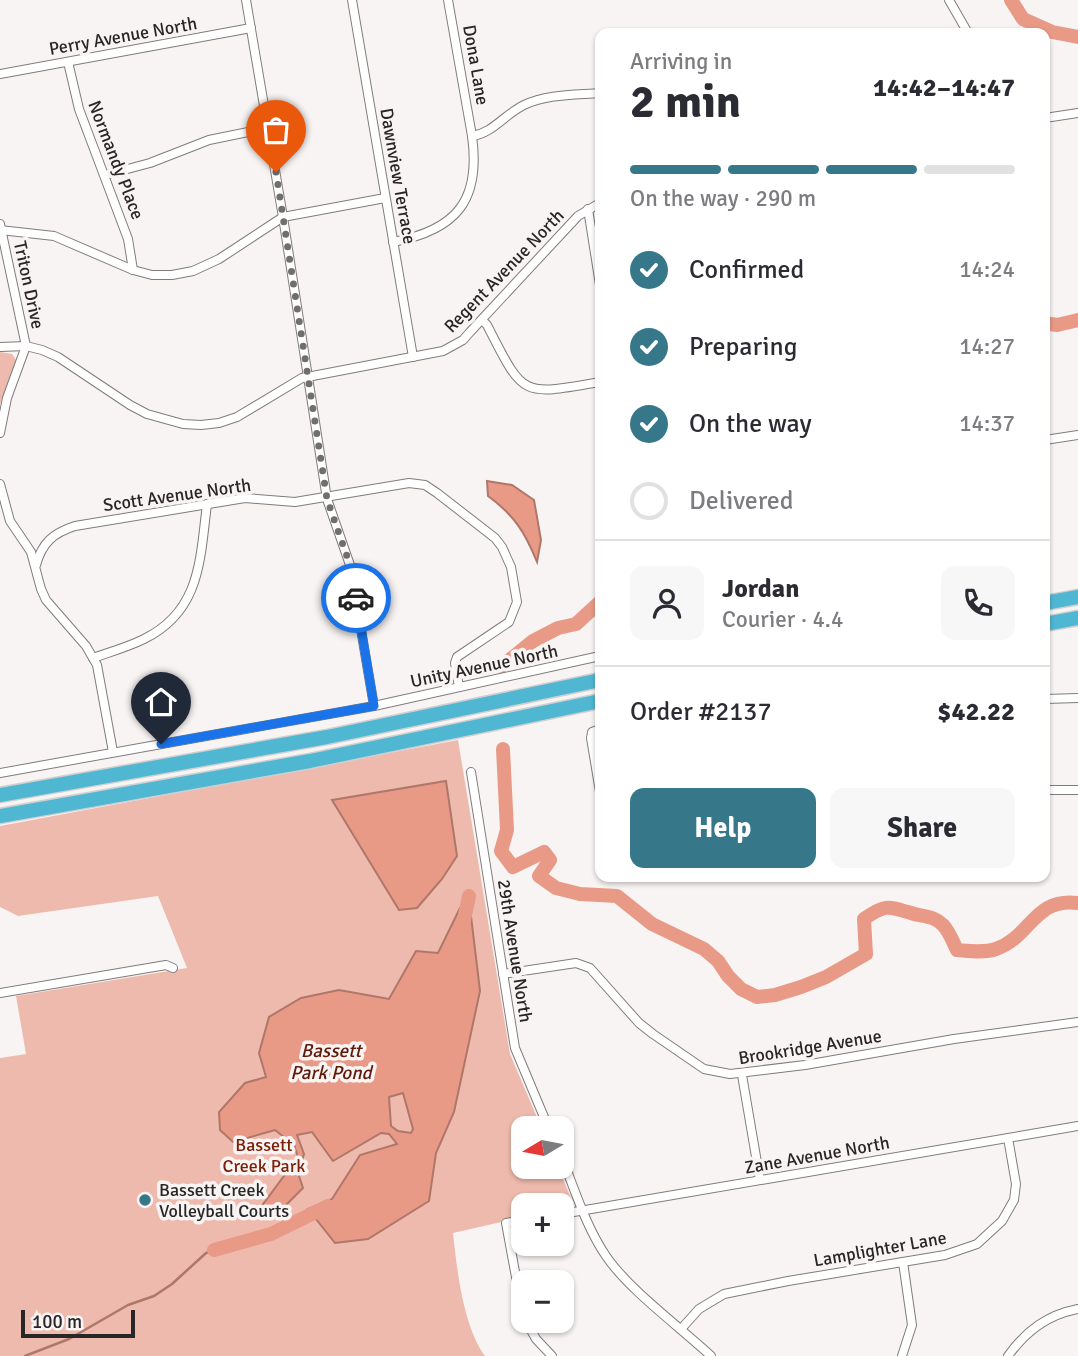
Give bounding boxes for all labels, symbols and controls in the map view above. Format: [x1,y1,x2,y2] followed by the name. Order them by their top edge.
[47,12,199,60] street label: Perry Avenue North
[458,23,494,107] street label: Dona Lane
[630,47,732,76] text: Arriving in
[873,72,1015,104] text: 14:42–14:47
[630,74,741,130] text: 2 min
[83,98,149,222] street label: Normandy Place
[246,100,306,172] pin
[375,106,421,246] street label: Dawnview Terrace
[257,111,295,149] icon: bag
[630,184,816,213] text: On the way · 290 m
[439,205,569,337] street label: Regent Avenue North
[9,239,49,331] street label: Triton Drive
[630,251,668,289] icon: check
[689,254,804,286] text: Confirmed
[959,255,1015,284] text: 14:24
[630,328,668,366] icon: check
[689,331,797,363] text: Preparing
[959,332,1015,361] text: 14:27
[630,405,668,443] icon: check
[689,408,812,440] text: On the way
[959,409,1015,438] text: 14:37
[102,474,252,516] street label: Scott Avenue North
[689,485,794,517] text: Delivered
[321,563,391,633] courier
[630,566,704,640] button: person
[941,566,1015,640] button: phone
[722,573,799,605] text: Jordan
[337,579,375,617] icon: car
[722,605,843,634] text: Courier · 4.4
[408,640,560,692] street label: Unity Avenue North
[131,672,191,744] pin
[142,683,180,721] icon: home
[630,696,771,728] text: Order #2137
[937,696,1015,728] text: $42.22
[630,788,816,868] button: Help
[830,788,1015,868] button: Share
[493,878,537,1024] street label: 29th Avenue North
[737,1025,883,1069] street label: Brookridge Avenue
[290,1039,374,1085] water label: Bassett Park Pond
[511,1116,574,1180] north arrow
[511,1116,574,1333] map controls
[743,1131,891,1179] street label: Zane Avenue North
[223,1134,305,1177] park label: Bassett Creek Park
[159,1179,289,1222] place label: Bassett Creek Volleyball Courts
[137,1192,153,1208] marker: Bassett Creek Volleyball Courts
[511,1193,574,1256] button: +
[812,1226,948,1272] street label: Lamplighter Lane
[511,1270,574,1333] button: −
[21,1307,135,1339] scale bar
[32,1310,82,1334] text: 100 m

